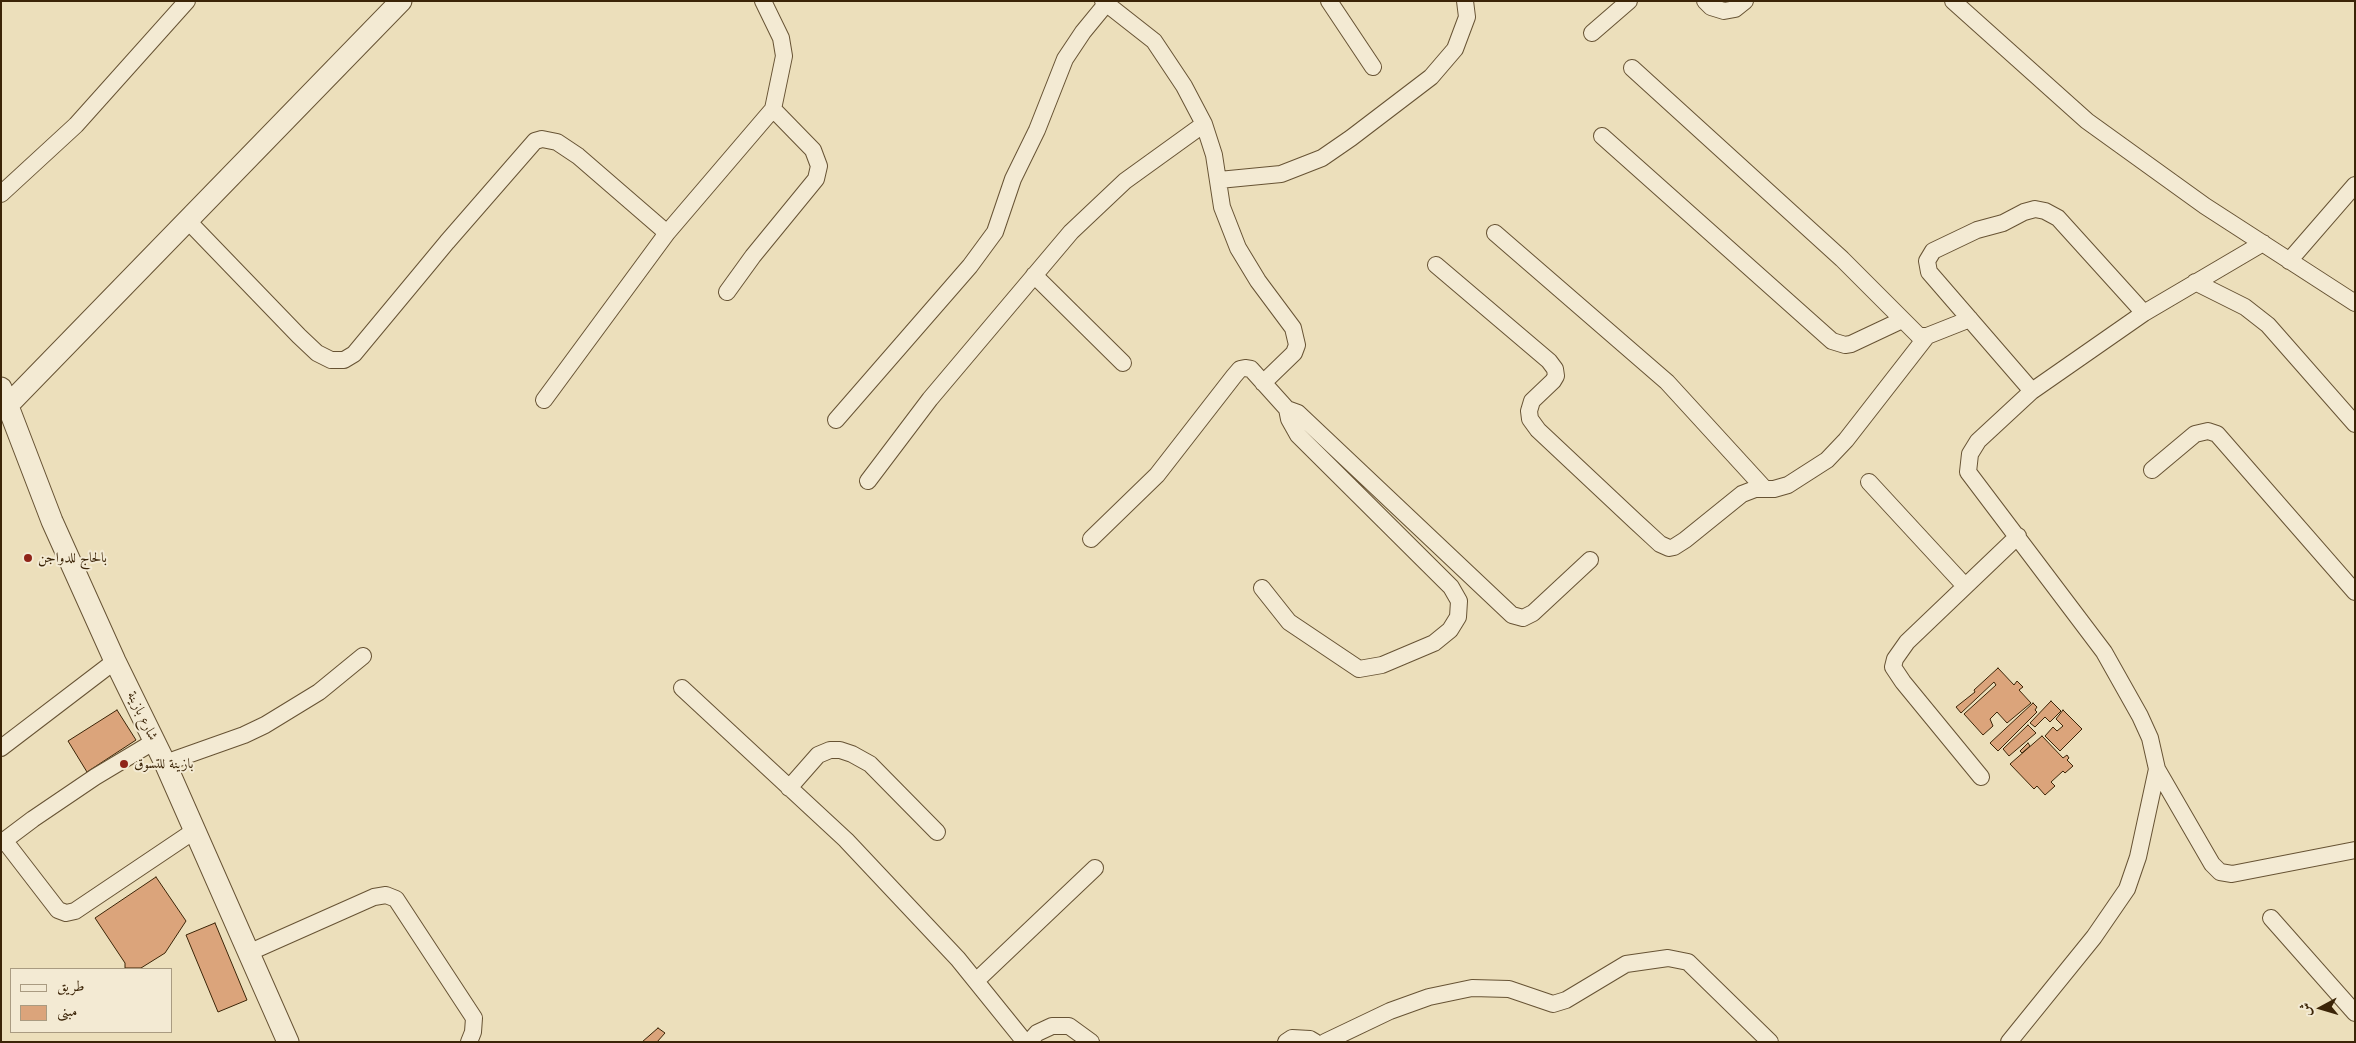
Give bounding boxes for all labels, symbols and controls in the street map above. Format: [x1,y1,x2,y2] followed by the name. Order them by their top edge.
[38,550,107,566] place label: بالحاج للدواجن
[22,552,34,564] marker: بالحاج للدواجن
[123,689,161,743] street label: شارع بازينة
[134,756,193,772] place label: بازينة للتسوق
[118,758,130,770] marker: بازينة للتسوق
[10,968,172,1033] legend
[57,980,84,995] text: طريق
[2296,983,2346,1033] north arrow
[2298,1002,2314,1017] text: ش
[57,1005,77,1020] text: مبنى

